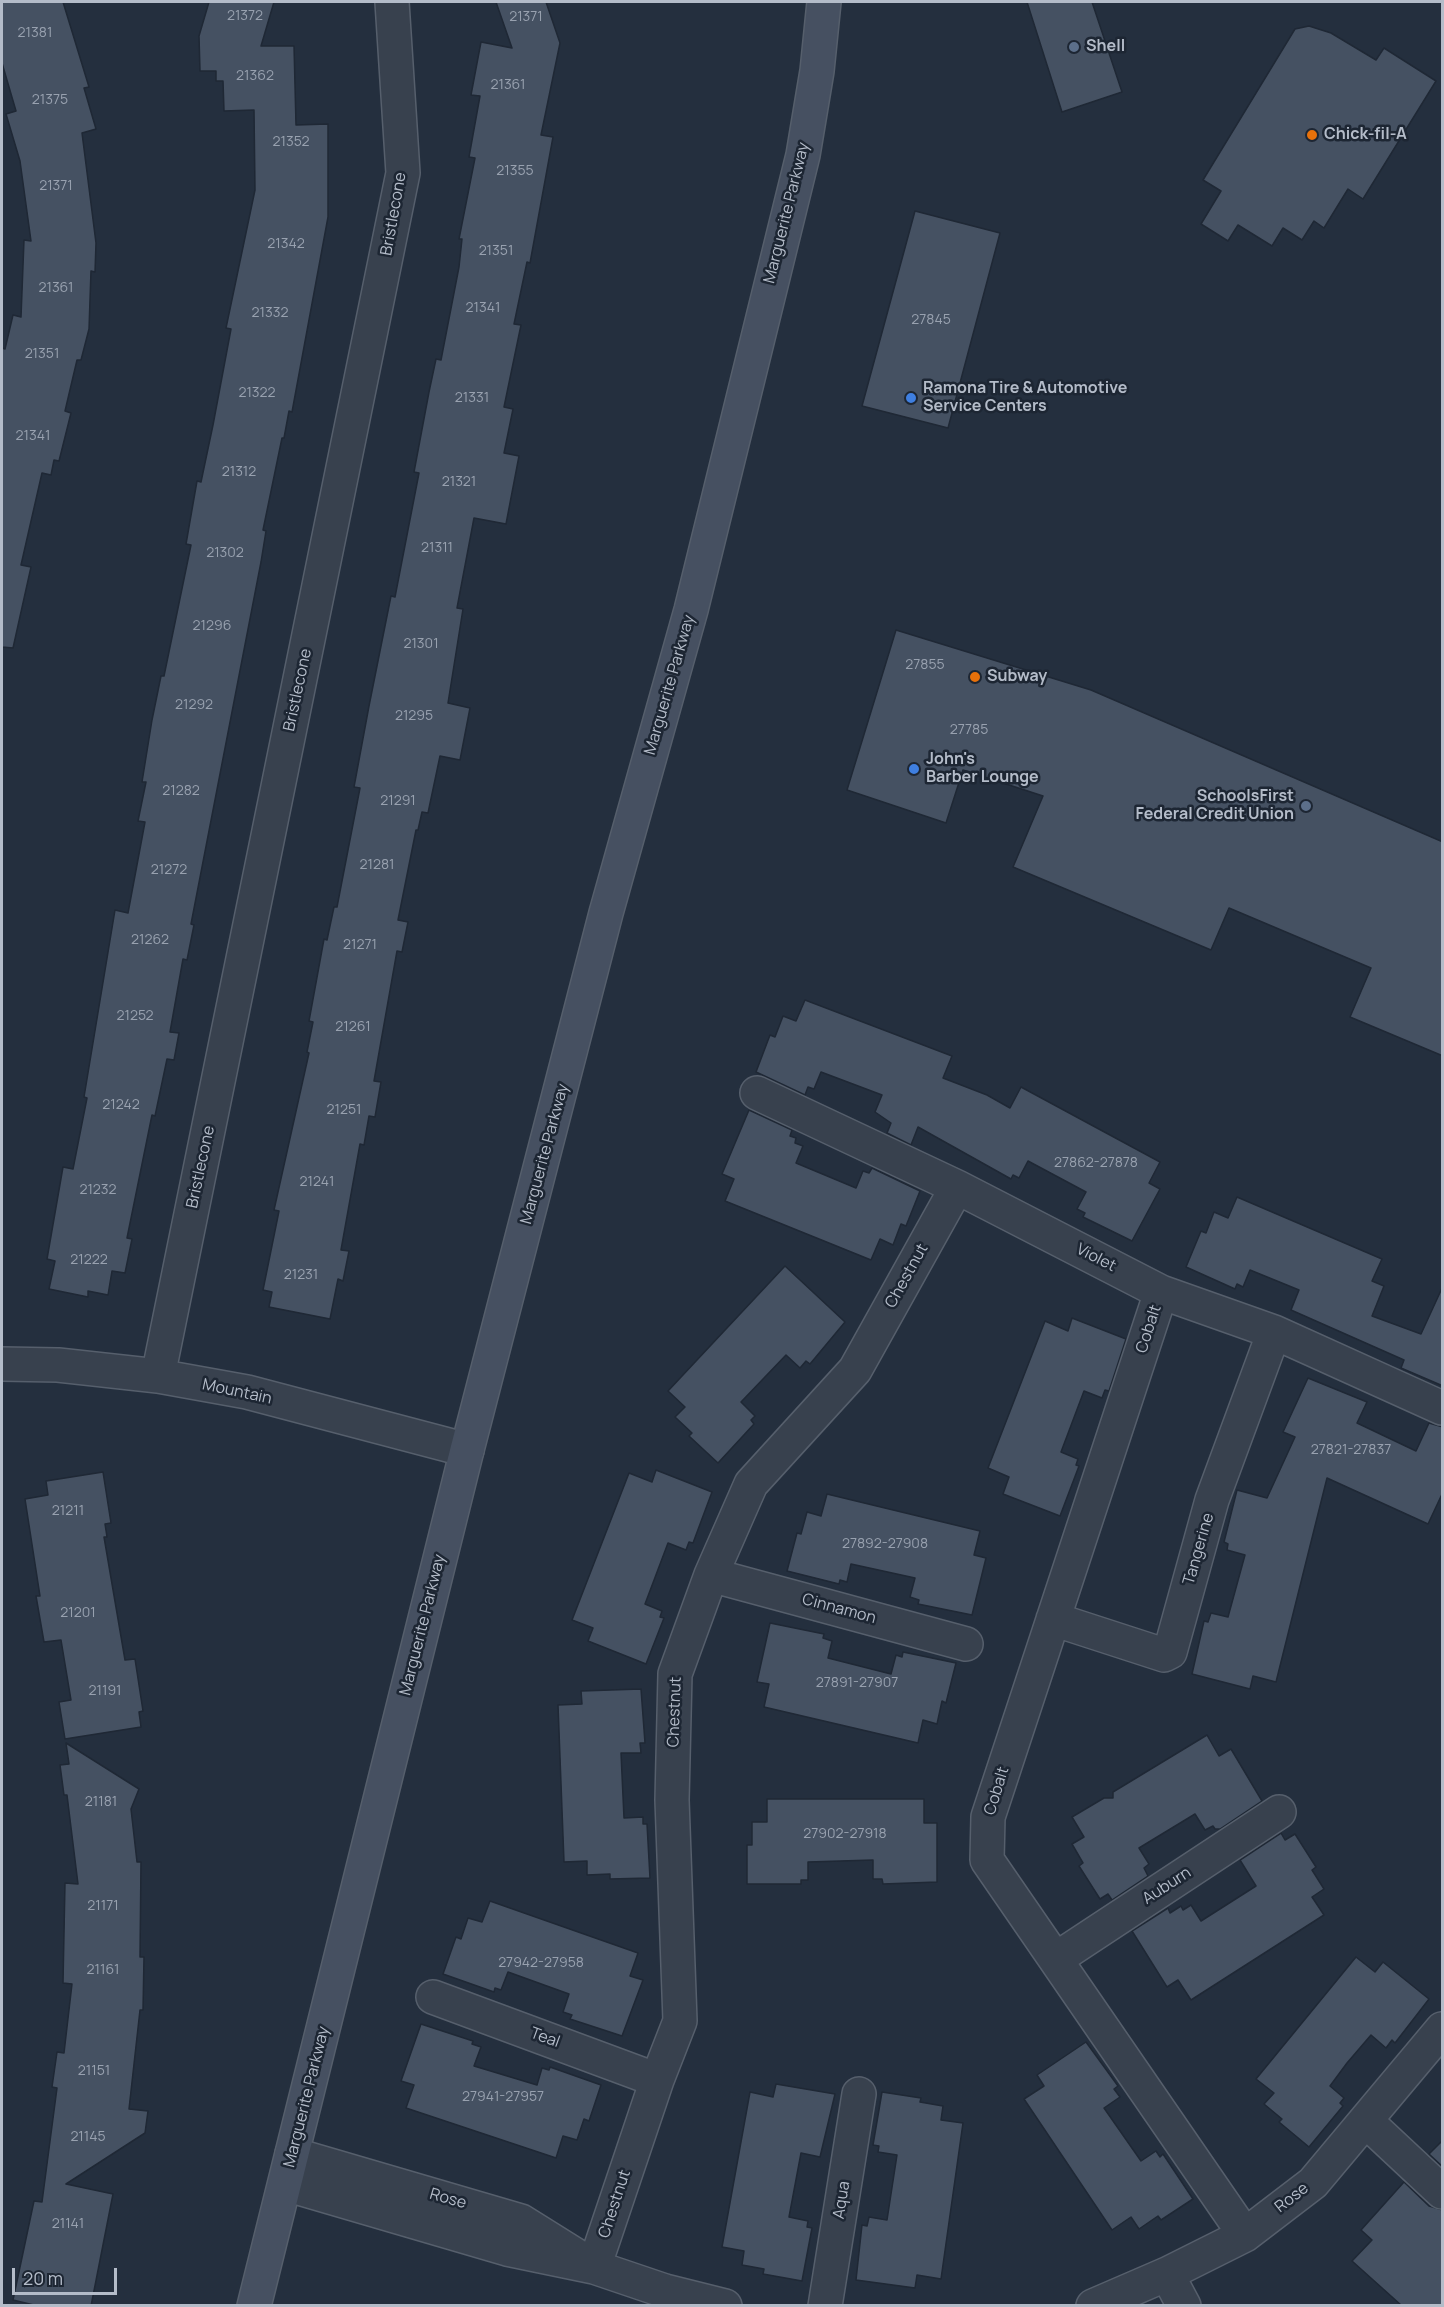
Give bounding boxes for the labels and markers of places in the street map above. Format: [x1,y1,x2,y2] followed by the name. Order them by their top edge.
[1086,37,1125,57] place label: Shell
[1067,40,1081,54] marker: Shell
[1324,125,1407,145] place label: Chick-fil-A
[1305,128,1319,142] marker: Chick-fil-A
[923,379,1127,417] place label: Ramona Tire & Automotive Service Centers
[904,391,918,405] marker: Ramona Tire & Automotive Service Centers
[987,667,1047,687] place label: Subway
[968,670,982,684] marker: Subway
[926,750,1039,788] place label: John's Barber Lounge
[907,762,921,776] marker: John's Barber Lounge
[1136,787,1294,825] place label: SchoolsFirst Federal Credit Union
[1299,799,1313,813] marker: SchoolsFirst Federal Credit Union

